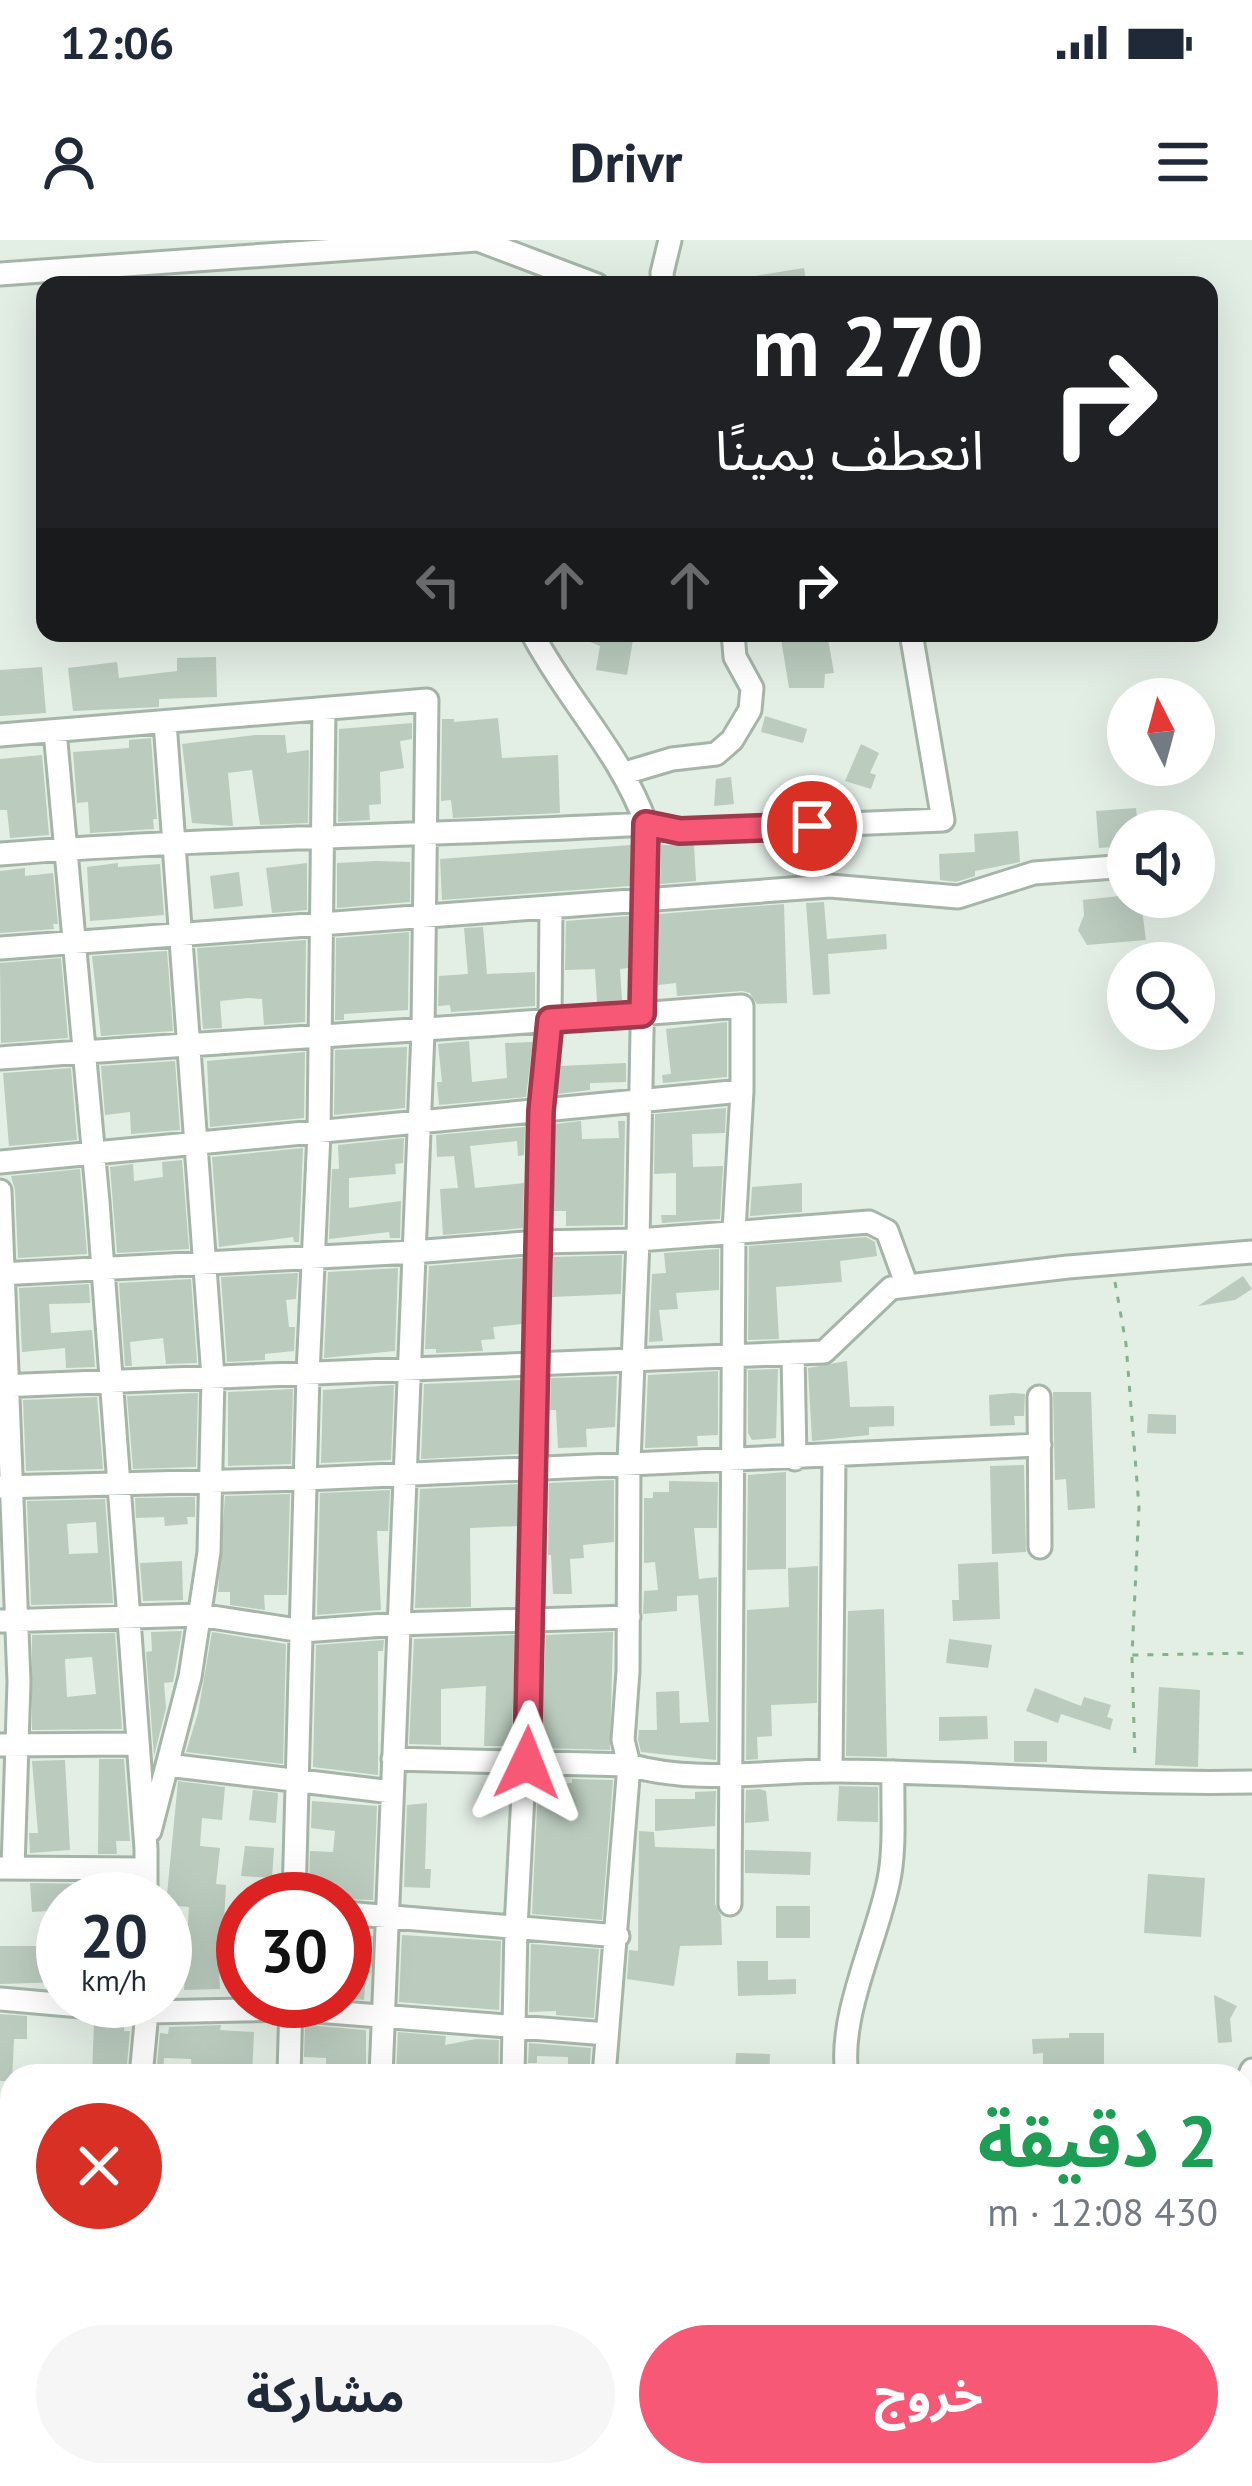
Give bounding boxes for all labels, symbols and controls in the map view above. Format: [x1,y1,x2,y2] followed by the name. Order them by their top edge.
[60,13,174,71] text: 12:06
[569,127,683,197] text: Drivr
[36,129,102,195] icon: person
[1150,129,1216,195] icon: menu
[752,290,984,399] text: 270 m
[1026,324,1182,480] icon: right
[715,415,984,485] text: انعطف يمينًا
[405,552,471,618] icon: left
[531,552,597,618] icon: ahead
[657,552,723,618] icon: ahead
[783,552,849,618] icon: right
[1107,678,1215,786] north arrow
[1107,678,1215,1050] map controls
[761,775,863,877] pin
[779,793,845,859] icon: arrive
[1107,810,1215,918] button: sound
[1107,942,1215,1050] button: search
[464,1700,590,1826] position arrow
[216,1872,372,2028] speed limit sign: 30
[80,1896,148,1974] text: 20
[81,1960,147,1999] text: km/h
[978,2094,1218,2187] text: 2 دقيقة
[36,2103,162,2229] button: close
[987,2186,1218,2237] text: 430 m · 12:08
[36,2325,615,2463] button: مشاركة
[639,2325,1218,2463] button: خروج

